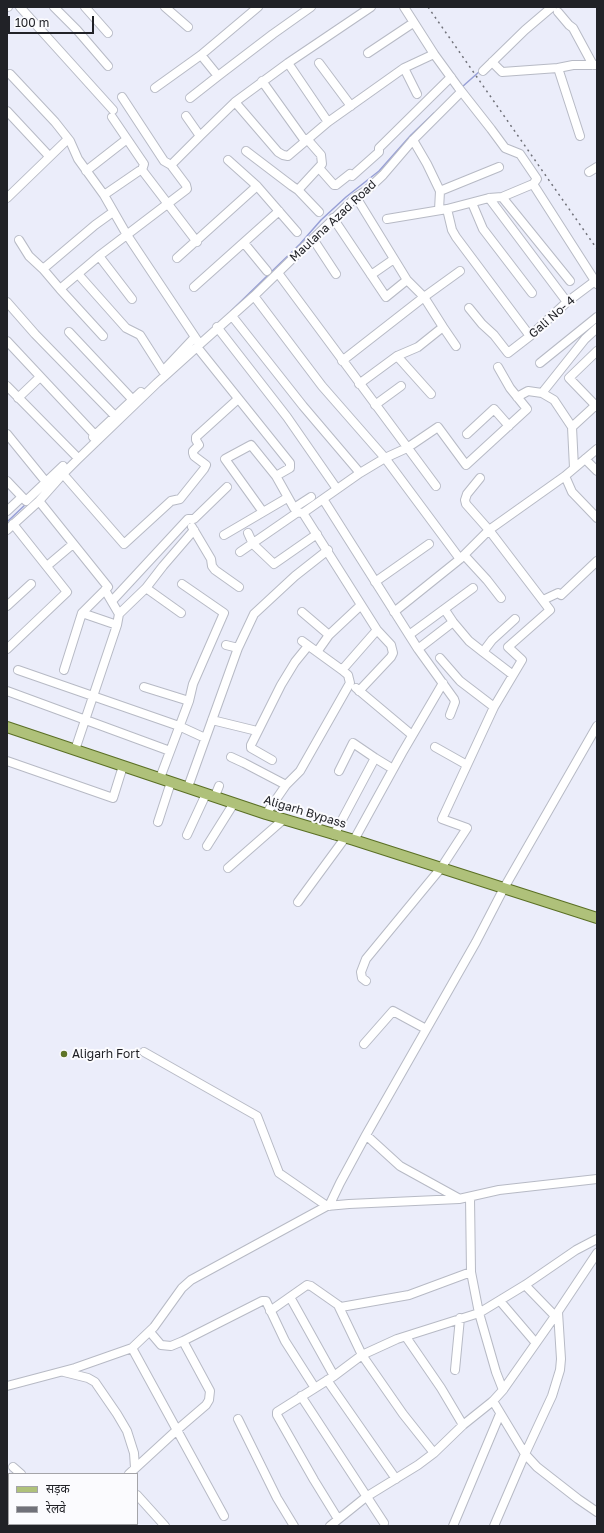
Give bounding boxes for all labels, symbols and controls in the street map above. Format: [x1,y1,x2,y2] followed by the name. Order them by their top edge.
[10,8,96,34] scale bar
[15,15,49,30] text: 100 m
[287,177,379,265] street label: Maulana Azad Road
[526,293,578,341] street label: Gali No- 4
[262,793,348,831] street label: Aligarh Bypass
[72,1047,140,1061] place label: Aligarh Fort
[59,1049,69,1059] marker: Aligarh Fort
[8,1473,138,1525] legend
[46,1481,70,1496] text: सड़क
[46,1501,66,1516] text: रेलवे

